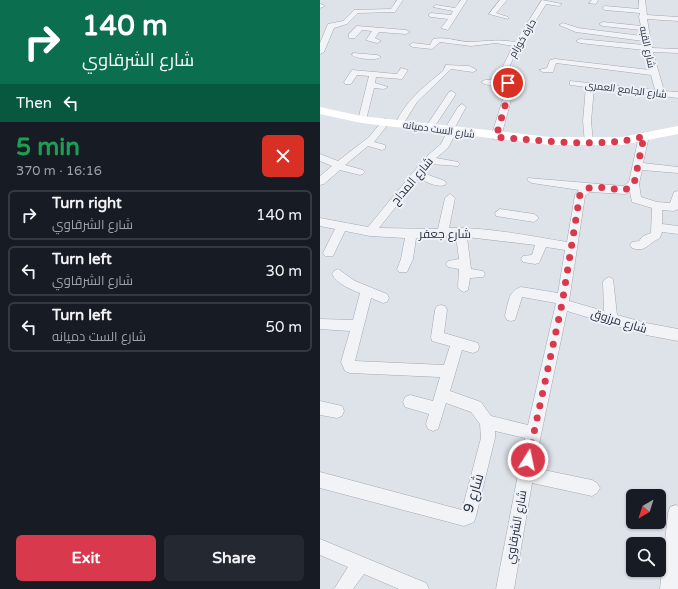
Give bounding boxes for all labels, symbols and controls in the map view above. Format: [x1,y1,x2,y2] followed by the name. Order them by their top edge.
[82,9,168,43] text: 140 m
[16,16,68,68] icon: right
[507,17,540,60] street label: حارة خوزام
[637,25,657,69] street label: شارع القبه
[82,49,194,71] text: شارع الشرقاوي
[491,66,525,100] pin
[497,72,519,94] icon: arrive
[584,79,667,101] street label: شارع الجامع العمرى
[60,92,82,114] icon: left
[16,94,52,112] text: Then
[402,119,476,141] street label: شارع الست دميانه
[16,133,80,162] text: 5 min
[262,135,304,177] button: close
[388,154,437,208] street label: شارع المداح
[16,163,102,179] text: 370 m · 16:16
[52,194,122,212] text: Turn right
[18,204,40,226] icon: right
[256,206,302,224] text: 140 m
[52,217,133,233] text: شارع الشرقاوي
[418,227,471,242] street label: شارع جعفر
[52,250,112,268] text: Turn left
[18,260,40,282] icon: left
[265,262,302,280] text: 30 m
[52,273,133,289] text: شارع الشرقاوي
[52,306,112,324] text: Turn left
[589,306,649,337] street label: شارع مرزوق
[18,316,40,338] icon: left
[265,318,302,336] text: 50 m
[52,329,146,345] text: شارع الست دميانه
[507,439,549,481] position arrow
[460,472,487,515] street label: شارع 9
[503,489,532,566] street label: شارع الشرقاوي
[626,489,666,529] north arrow
[626,489,666,577] map controls
[16,535,156,581] button: Exit
[164,535,304,581] button: Share
[626,537,666,577] button: search

